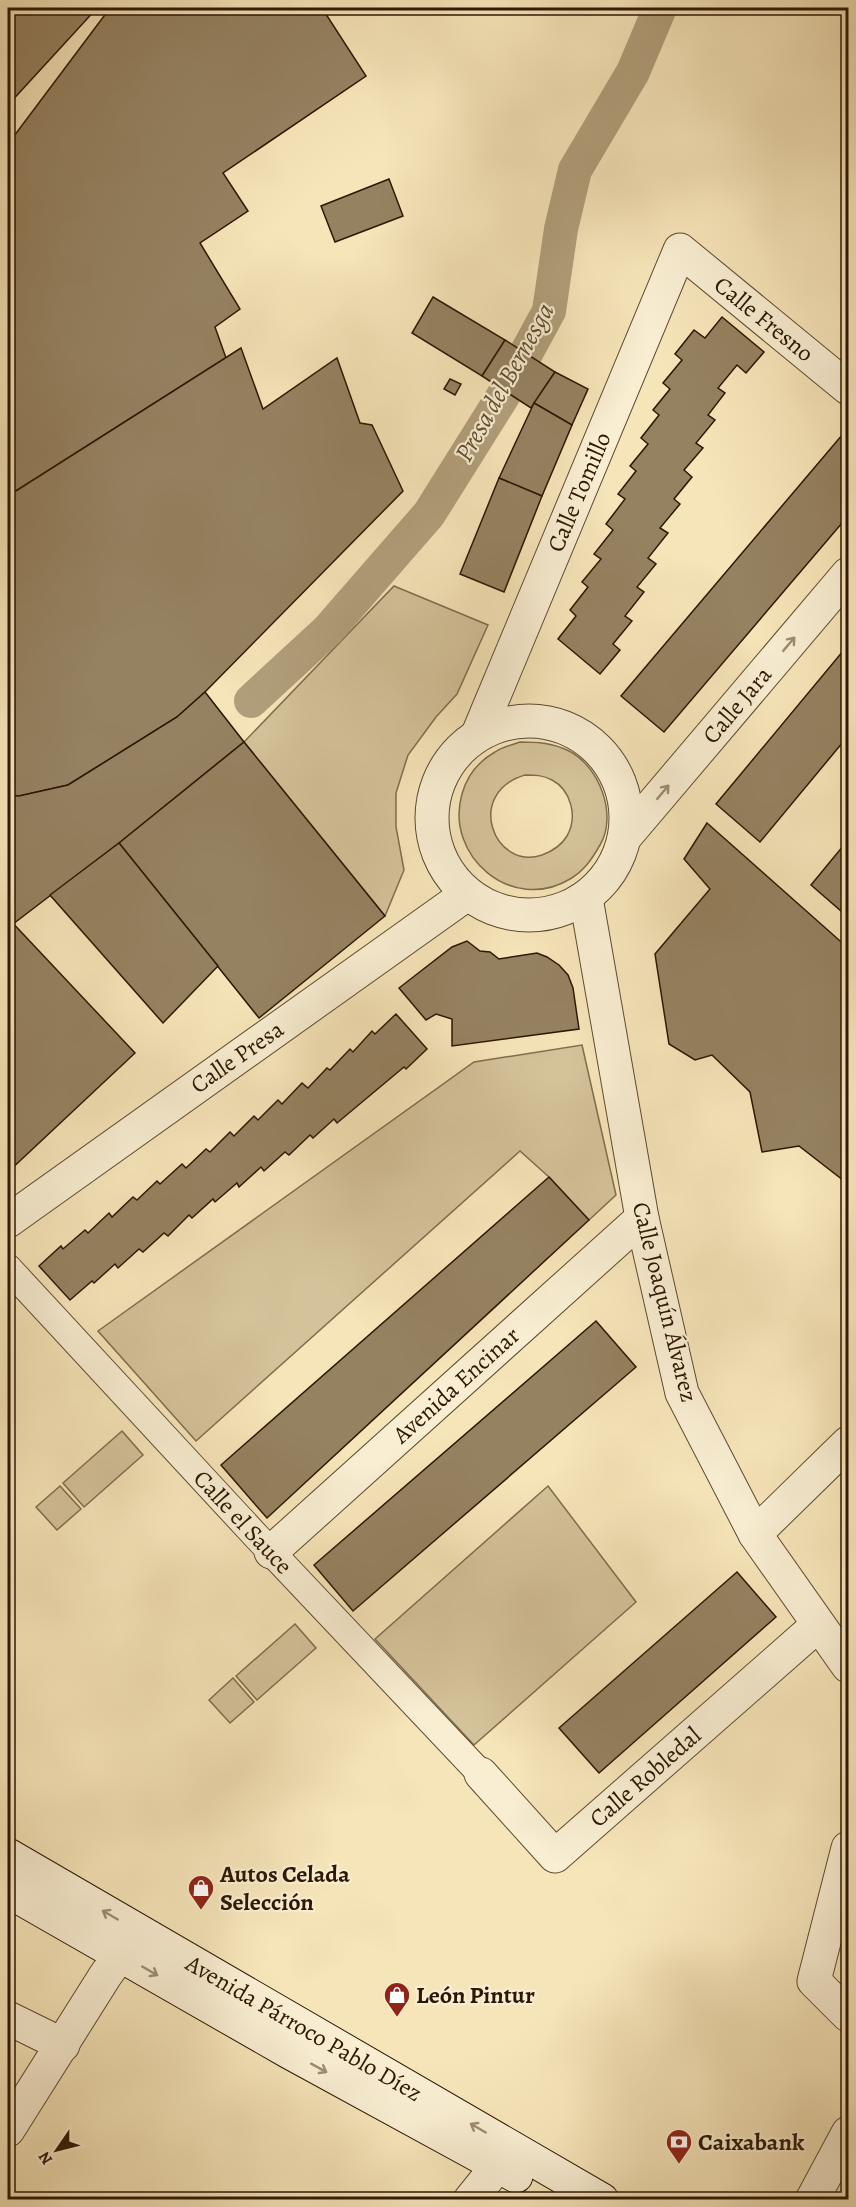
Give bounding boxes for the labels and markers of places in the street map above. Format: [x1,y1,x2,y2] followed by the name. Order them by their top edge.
[219,1858,350,1918] place label: Autos Celada Selección
[186,1873,216,1911] shop icon: Autos Celada Selección
[416,1979,535,2011] place label: León Pintur
[382,1980,412,2018] shop icon: León Pintur
[698,2126,805,2158] place label: Caixabank
[664,2127,694,2165] bank icon: Caixabank

